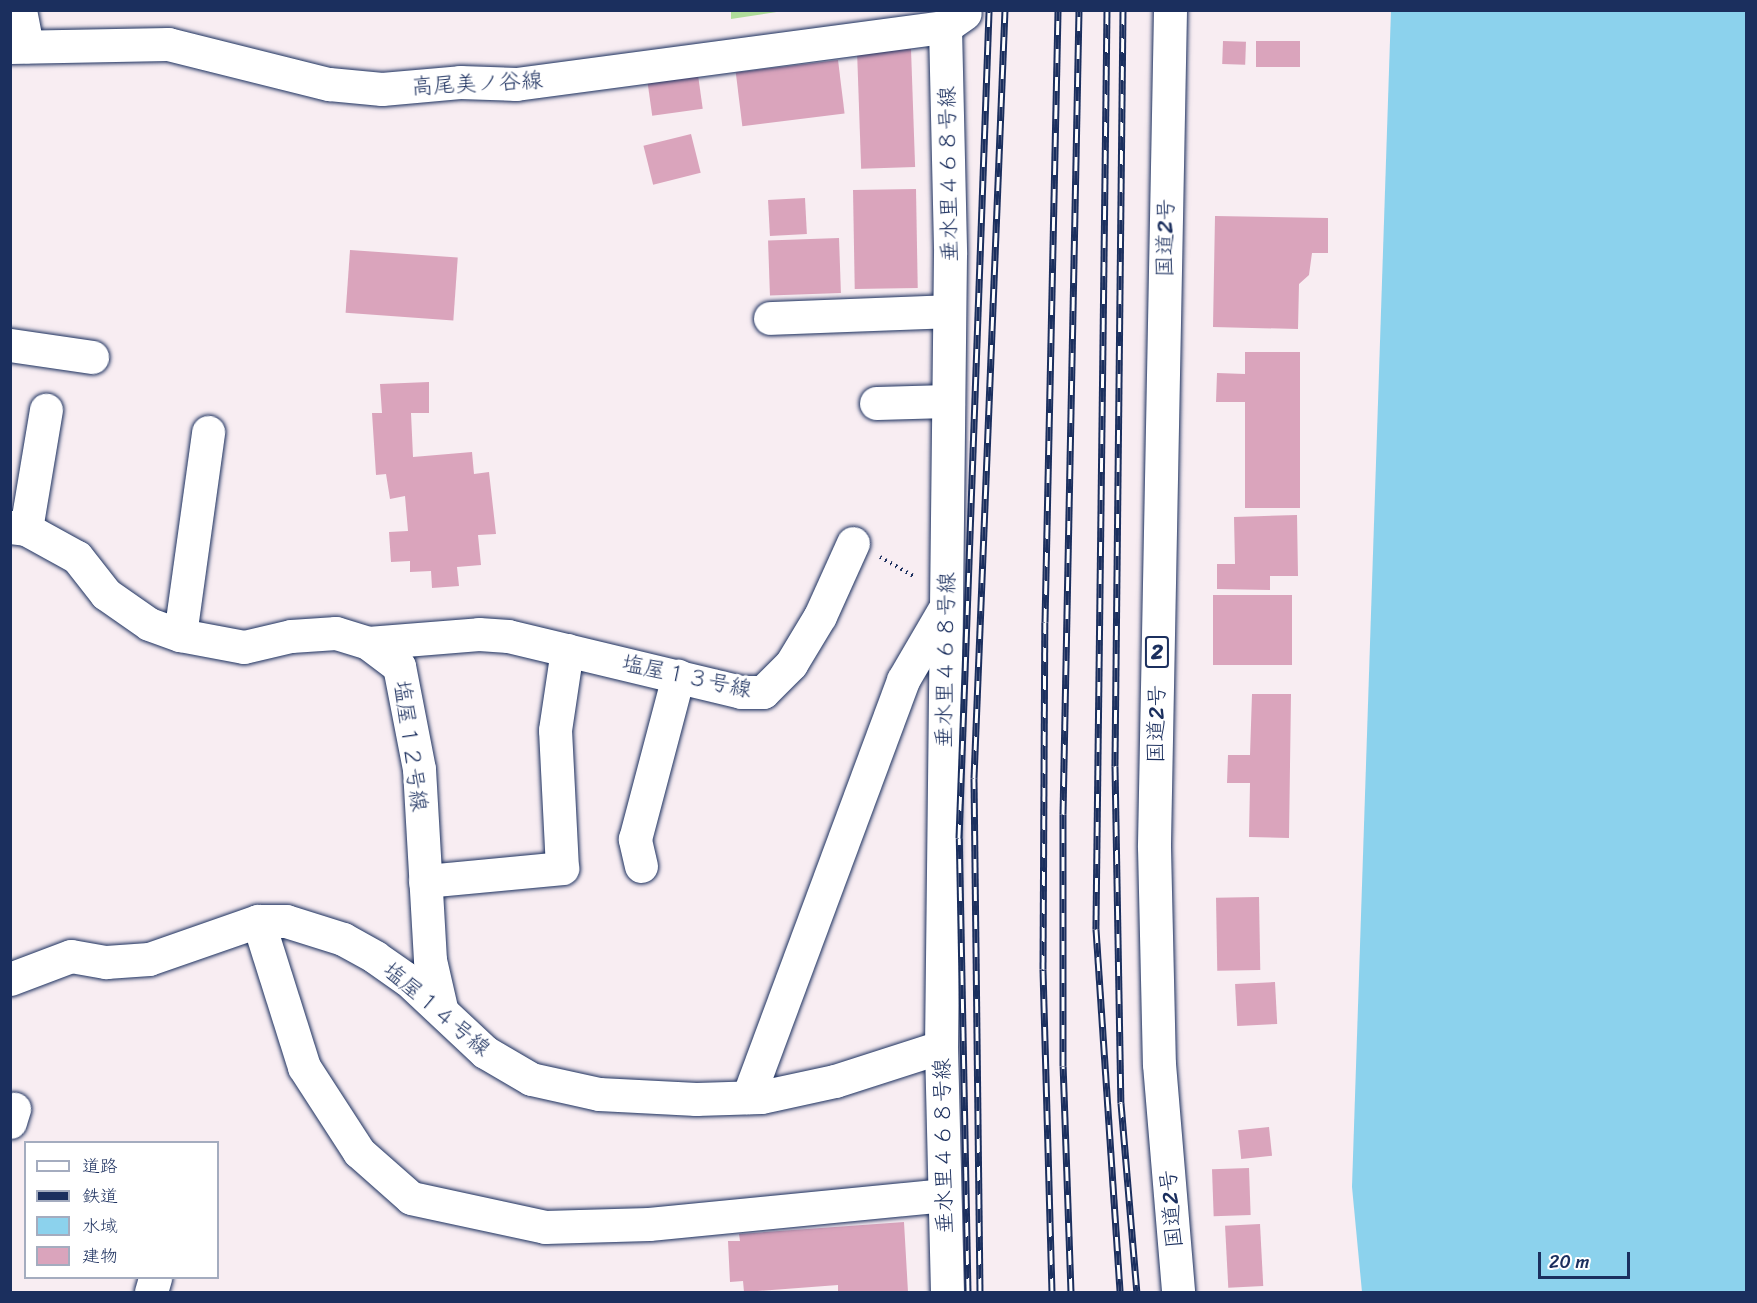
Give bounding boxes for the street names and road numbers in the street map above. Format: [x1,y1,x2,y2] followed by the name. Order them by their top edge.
[410,66,544,100] street label: 高尾美ノ谷線
[933,86,963,262] street label: 垂水里４６８号線
[1151,198,1179,278] street label: 国道2号
[930,572,960,748] street label: 垂水里４６８号線
[1144,634,1170,670] road number: 2
[620,649,754,703] street label: 塩屋１３号線
[389,679,433,813] street label: 塩屋１２号線
[1142,684,1170,764] street label: 国道2号
[378,956,496,1062] street label: 塩屋１４号線
[928,1058,958,1234] street label: 垂水里４６８号線
[1154,1169,1188,1249] street label: 国道2号

